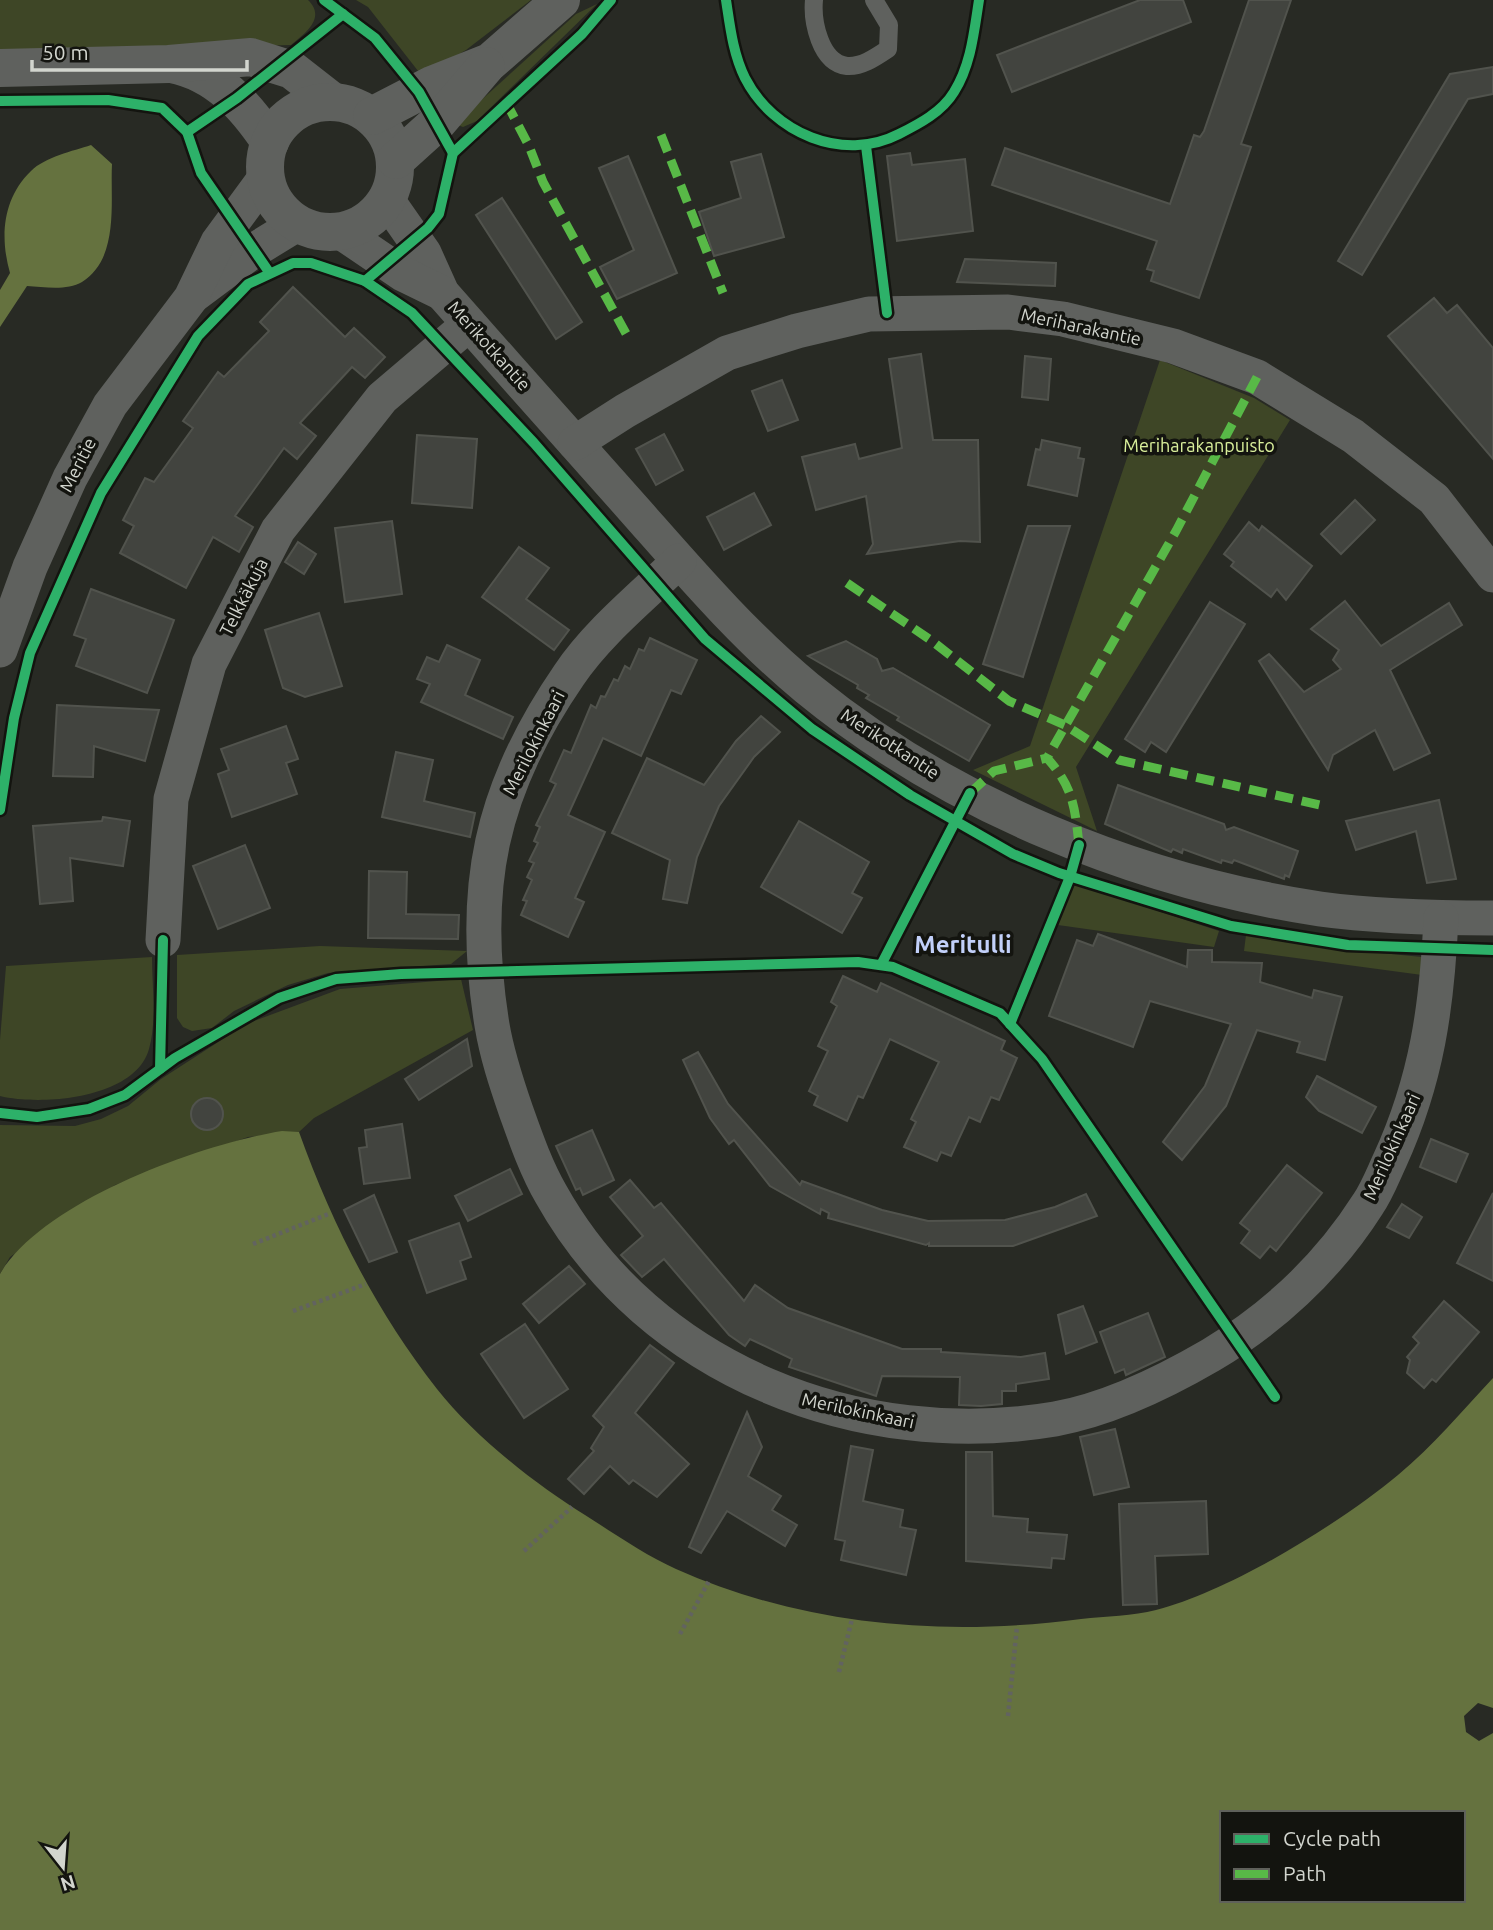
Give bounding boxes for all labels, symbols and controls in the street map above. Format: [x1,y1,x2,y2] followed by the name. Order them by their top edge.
[32,28,247,72] scale bar
[42,40,89,64] text: 50 m
[444,297,535,394] street label: Merikotkantie
[1019,304,1143,349] street label: Meriharakantie
[55,434,99,495] street label: Meritie
[1123,435,1275,455] park label: Meriharakanpuisto
[215,555,271,639] street label: Telkkäkuja
[498,687,568,798] street label: Merilokinkaari
[838,704,943,782] street label: Merikotkantie
[914,931,1012,958] district label: Meritulli
[1359,1090,1424,1203] street label: Merilokinkaari
[800,1388,916,1432] street label: Merilokinkaari
[1220,1811,1465,1902] legend
[1283,1826,1381,1850] text: Cycle path
[28,1832,98,1902] north arrow
[1283,1861,1326,1885] text: Path
[58,1871,78,1896] text: N

